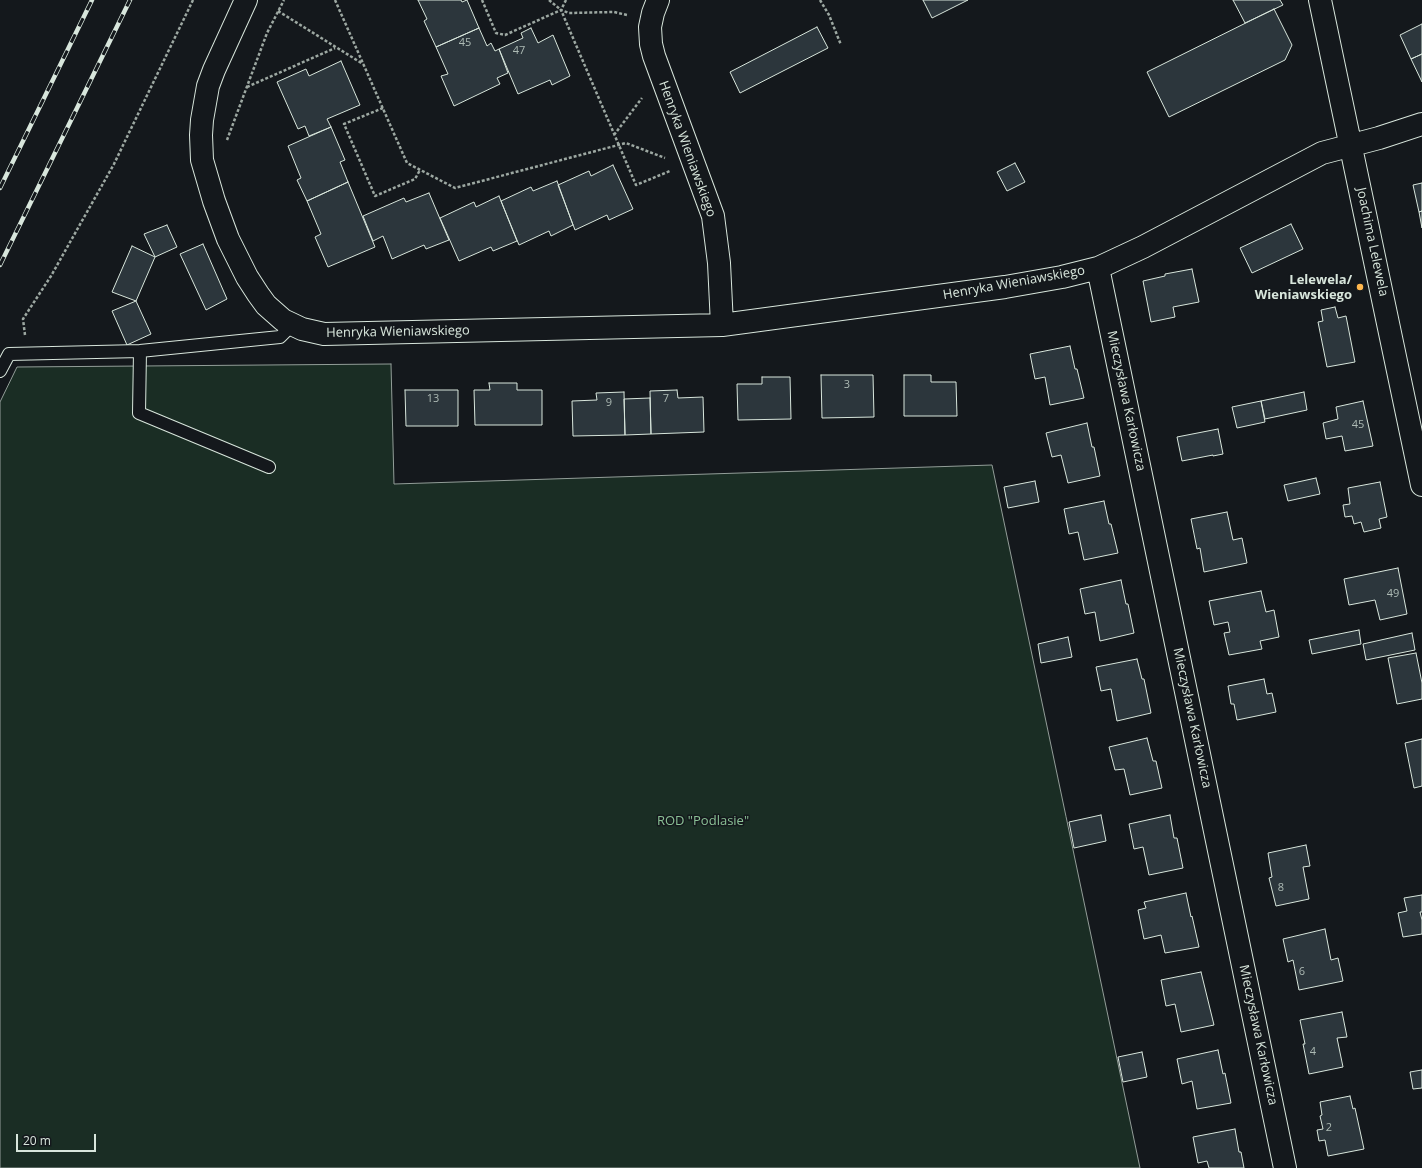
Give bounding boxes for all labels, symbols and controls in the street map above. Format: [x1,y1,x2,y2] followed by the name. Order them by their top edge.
[459,36,471,50] house number: 45
[513,44,525,58] house number: 47
[655,79,719,219] street label: Henryka Wieniawskiego
[1353,186,1391,298] street label: Joachima Lelewela
[942,263,1086,303] street label: Henryka Wieniawskiego
[1255,272,1352,303] place label: Lelewela/ Wieniawskiego
[1355,282,1365,292] marker: Lelewela/ Wieniawskiego
[326,323,470,341] street label: Henryka Wieniawskiego
[1104,329,1148,473] street label: Mieczysława Karłowicza
[844,378,850,392] house number: 3
[427,392,439,406] house number: 13
[663,392,669,406] house number: 7
[606,396,612,410] house number: 9
[1352,418,1364,432] house number: 45
[1387,587,1399,601] house number: 49
[1170,646,1214,790] street label: Mieczysława Karłowicza
[657,813,749,829] park label: ROD "Podlasie"
[1278,881,1284,895] house number: 8
[1236,963,1280,1107] street label: Mieczysława Karłowicza
[1299,965,1305,979] house number: 6
[1310,1045,1316,1059] house number: 4
[1326,1121,1332,1135] house number: 2
[18,1126,98,1152] scale bar
[23,1132,51,1149] text: 20 m

